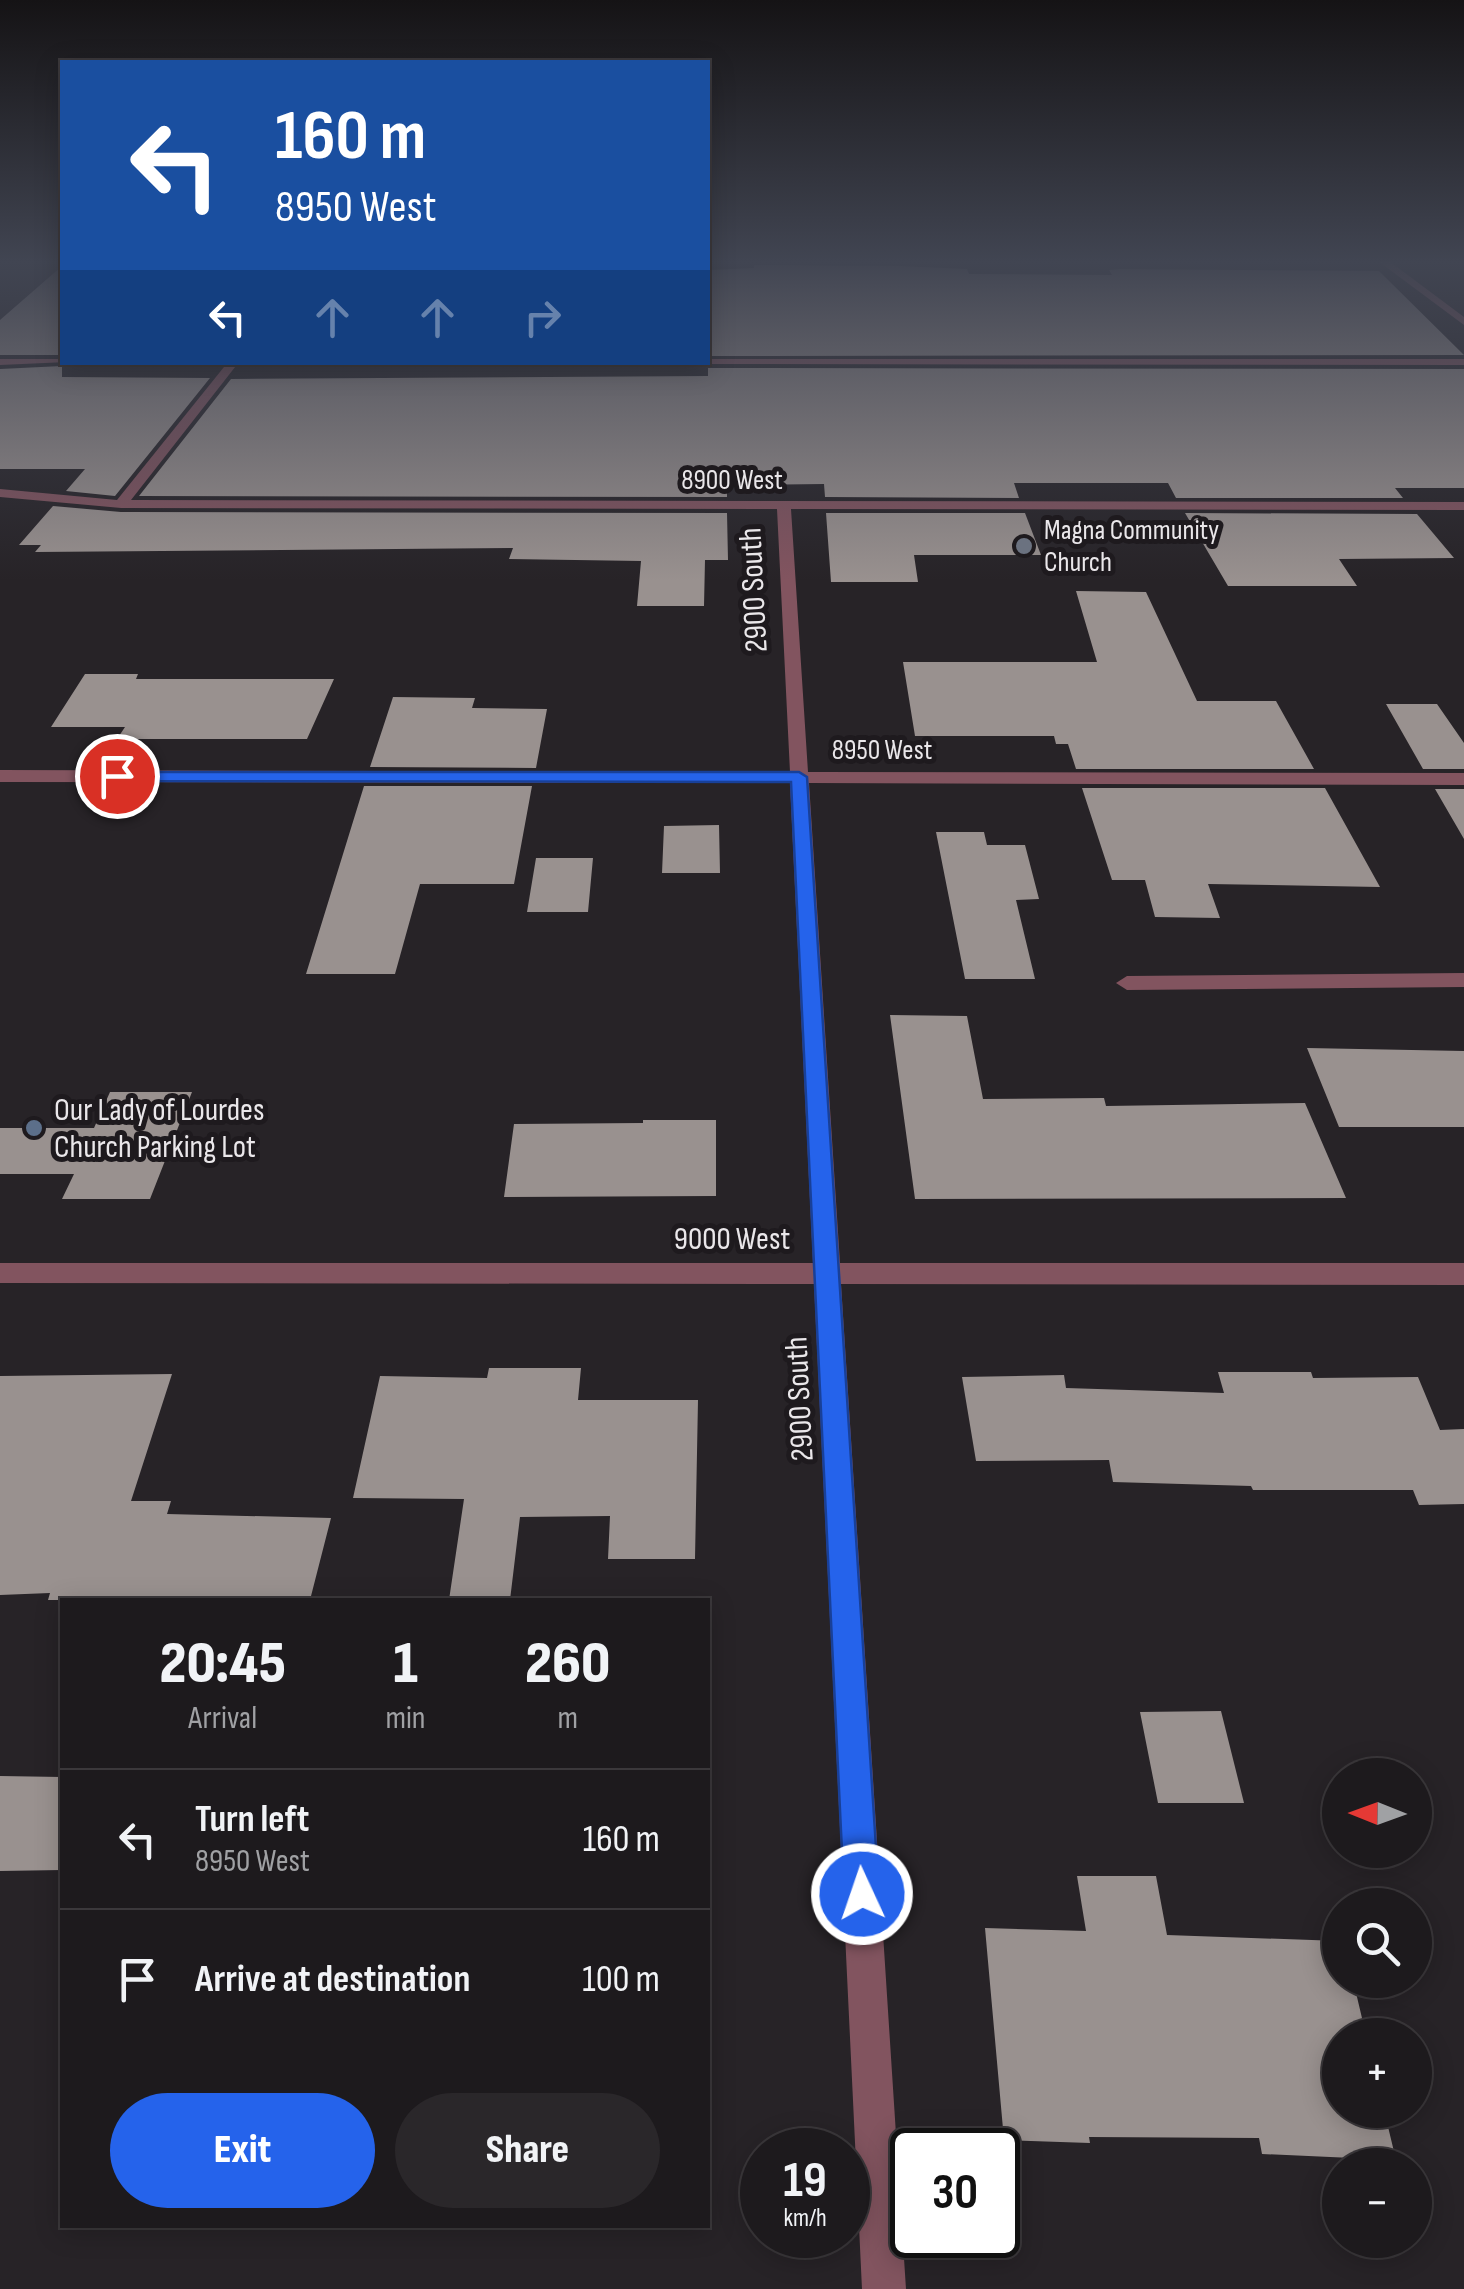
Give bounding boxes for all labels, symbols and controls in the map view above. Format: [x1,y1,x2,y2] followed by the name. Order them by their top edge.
[275,95,426,179] text: 160 m
[110,100,240,230] icon: left
[275,180,436,235] text: 8950 West
[200,290,255,345] icon: left
[305,290,360,345] icon: ahead
[410,290,465,345] icon: ahead
[515,290,570,345] icon: right
[681,464,783,497] street label: 8900 West
[1044,514,1219,579] place label: Magna Community Church
[731,527,777,653] street label: 2900 South
[1013,535,1035,557] marker: Magna Community Church
[75,734,160,819] pin
[832,734,932,767] street label: 8950 West
[90,749,145,804] icon: arrive
[54,1091,264,1167] place label: Our Lady of Lourdes Church Parking Lot
[23,1117,45,1139] marker: Our Lady of Lourdes Church Parking Lot
[674,1220,790,1259] street label: 9000 West
[777,1336,823,1462] street label: 2900 South
[159,1628,286,1700] text: 20:45
[393,1628,418,1700] text: 1
[525,1628,611,1700] text: 260
[188,1699,257,1738] text: Arrival
[385,1699,426,1738] text: min
[557,1699,578,1738] text: m
[1322,1758,1432,1868] north arrow
[1322,1758,1432,2258] map controls
[195,1797,309,1842] text: Turn left
[110,1812,165,1867] icon: left
[583,1817,660,1862] text: 160 m
[195,1842,310,1881] text: 8950 West
[810,1842,914,1946] position arrow
[1322,1888,1432,1998] button: search
[110,1952,165,2007] icon: arrive
[195,1957,470,2002] text: Arrive at destination
[582,1957,660,2002] text: 100 m
[1322,2018,1432,2128] button: +
[110,2093,375,2208] button: Exit
[395,2093,660,2208] button: Share
[890,2128,1020,2258] speed limit sign: 30
[1322,2148,1432,2258] button: −
[783,2151,827,2211] text: 19
[783,2203,827,2234] text: km/h

